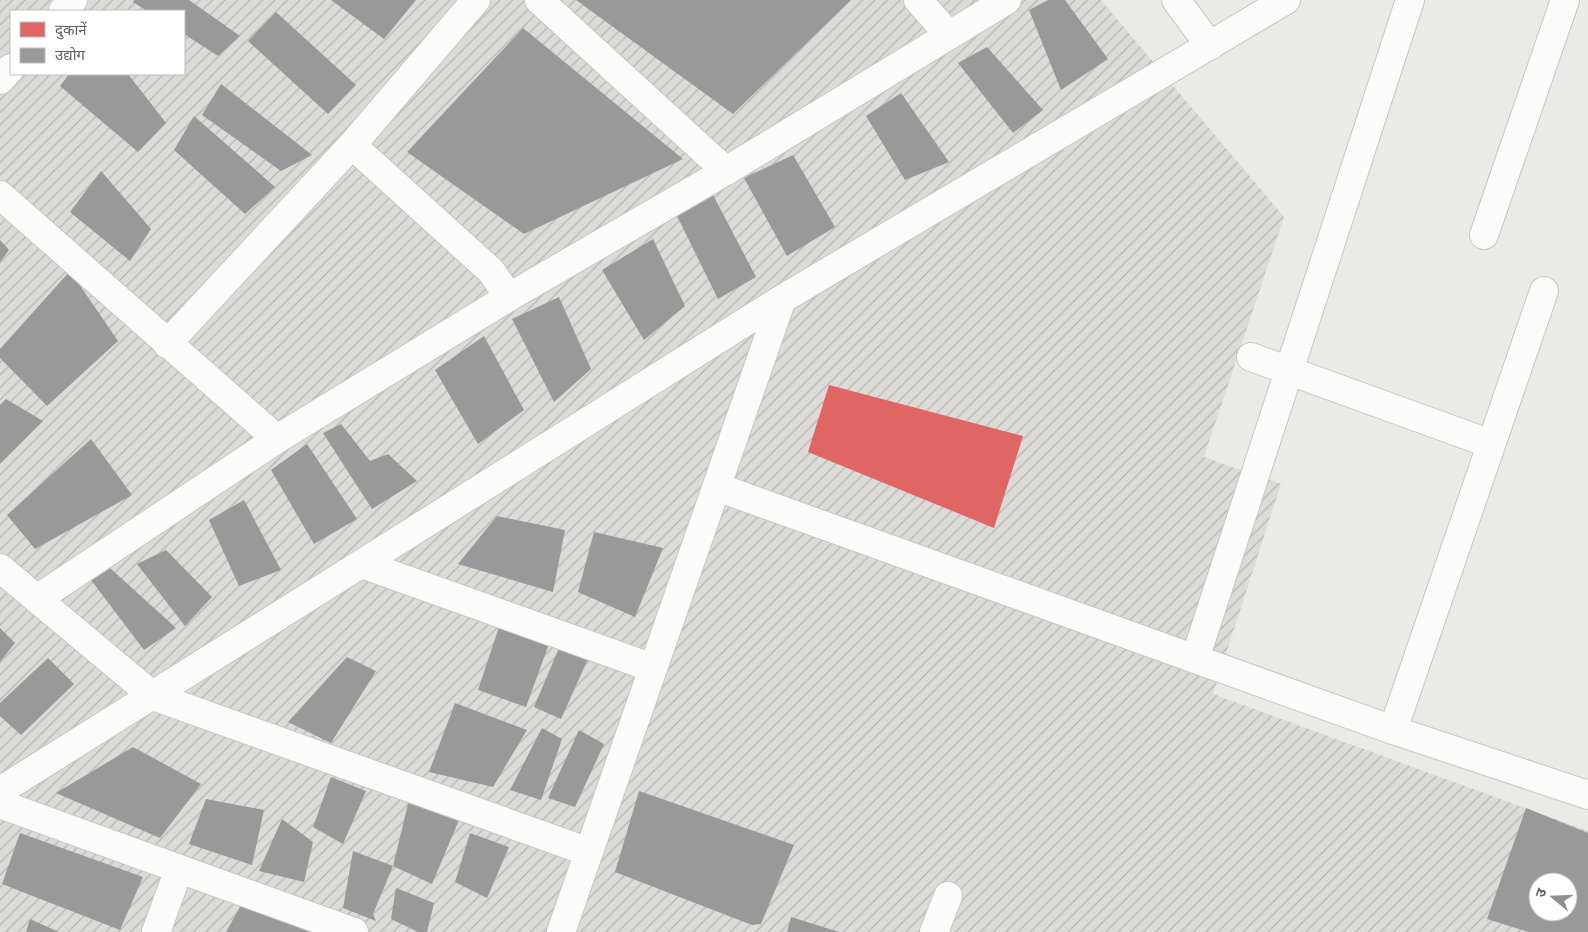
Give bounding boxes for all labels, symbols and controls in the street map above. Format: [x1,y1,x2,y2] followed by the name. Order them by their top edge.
[10,10,185,75] legend
[55,21,87,41] text: दुकानें
[55,47,86,66] text: उद्योग
[1528,872,1578,922] north arrow
[1533,886,1552,900] text: उ

